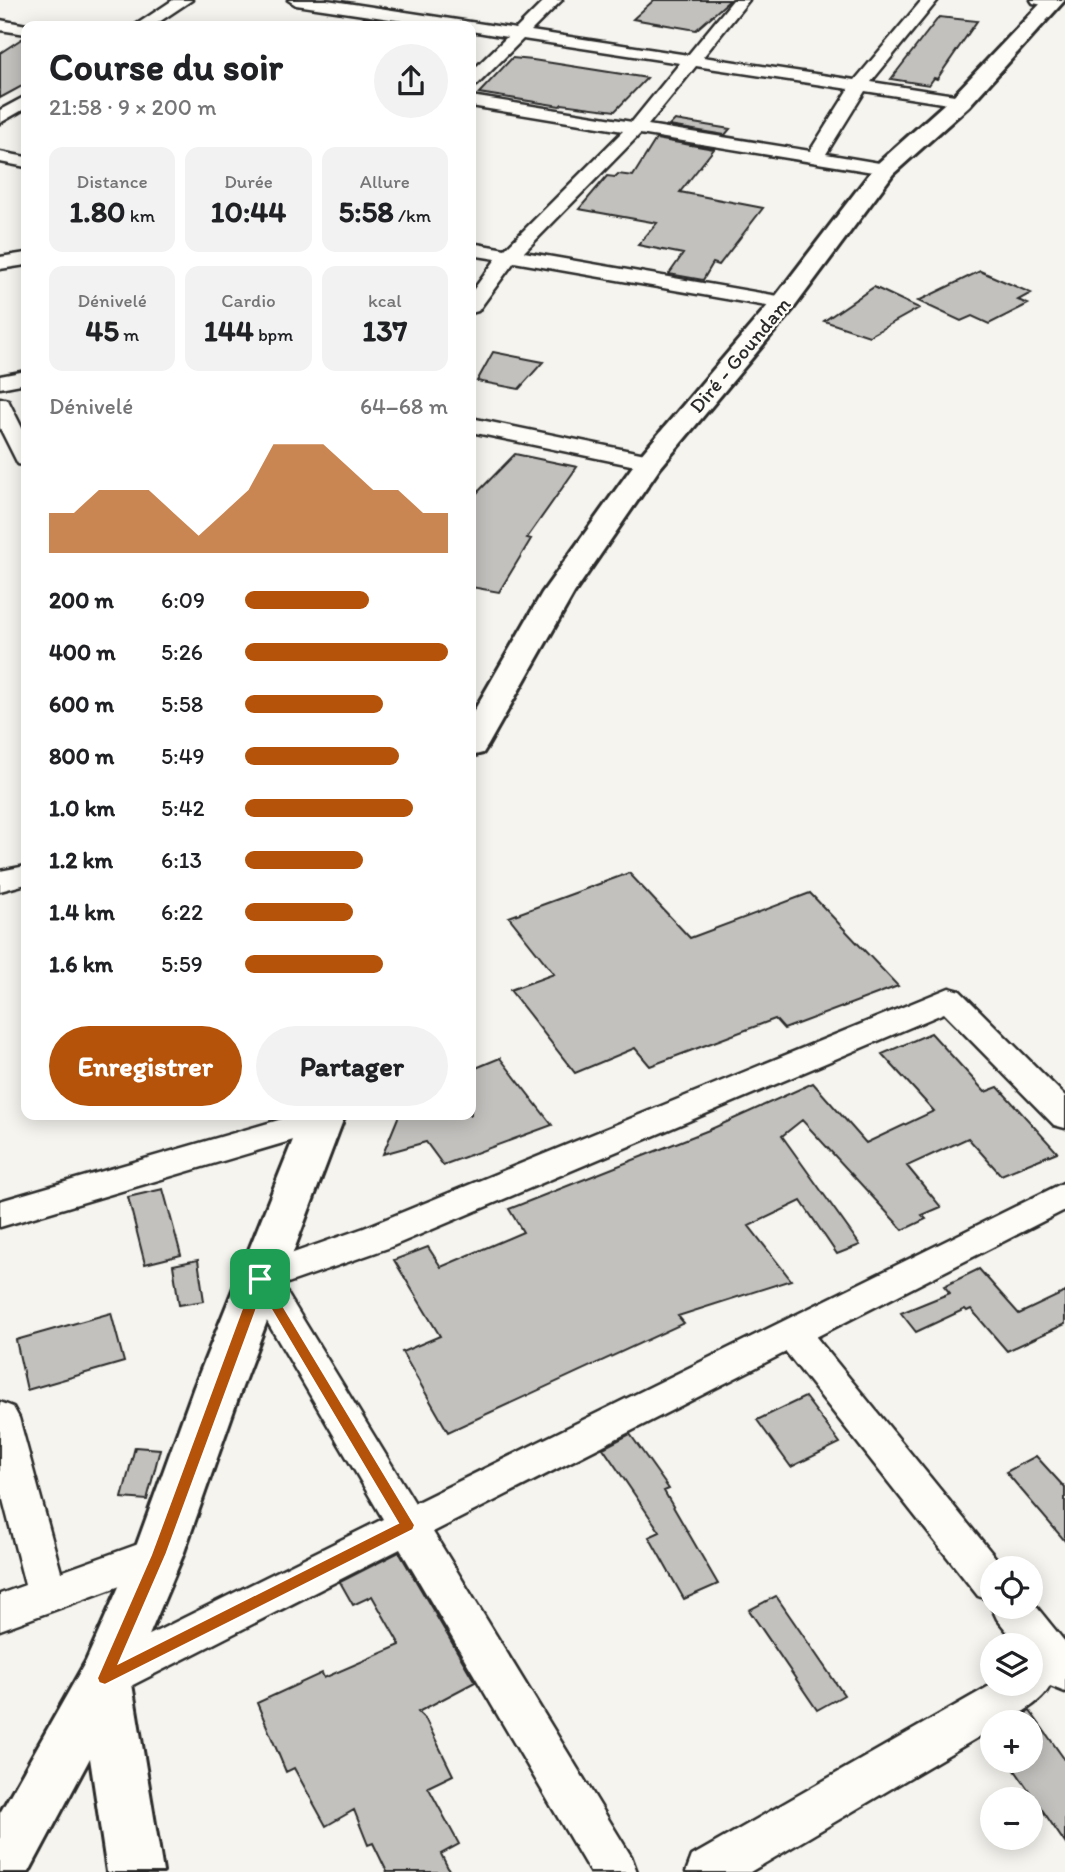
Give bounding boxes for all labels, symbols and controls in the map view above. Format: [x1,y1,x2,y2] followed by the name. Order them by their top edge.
[49,44,283,90] text: Course du soir
[374,44,448,118] button: share
[49,93,217,121] text: 21:58 · 9 × 200 m
[77,170,148,193] text: Distance
[224,170,273,193] text: Durée
[360,170,410,193] text: Allure
[69,193,126,230] text: 1.80
[211,193,286,230] text: 10:44
[338,193,394,230] text: 5:58
[126,204,155,227] text: km
[394,204,431,227] text: /km
[77,289,147,312] text: Dénivelé
[221,289,276,312] text: Cardio
[368,289,402,312] text: kcal
[684,291,796,418] street label: Diré - Goundam
[85,312,119,349] text: 45
[204,312,254,349] text: 144
[362,312,407,349] text: 137
[119,323,139,346] text: m
[254,323,293,346] text: bpm
[49,392,133,420] text: Dénivelé
[360,392,448,420] text: 64–68 m
[49,586,114,614] text: 200 m
[161,586,205,614] text: 6:09
[49,638,116,666] text: 400 m
[161,638,203,666] text: 5:26
[49,690,114,718] text: 600 m
[161,690,203,718] text: 5:58
[49,742,114,770] text: 800 m
[161,742,205,770] text: 5:49
[49,794,115,822] text: 1.0 km
[161,794,205,822] text: 5:42
[49,846,113,874] text: 1.2 km
[161,846,202,874] text: 6:13
[49,898,115,926] text: 1.4 km
[161,898,203,926] text: 6:22
[49,950,113,978] text: 1.6 km
[161,950,203,978] text: 5:59
[49,1026,242,1106] button: Enregistrer
[256,1026,448,1106] button: Partager
[230,1249,290,1309] pin
[241,1260,279,1298] icon: arrive
[980,1556,1043,1850] map controls
[980,1556,1043,1619] button: locate
[980,1633,1043,1696] button: layers
[980,1710,1043,1773] button: +
[980,1787,1043,1850] button: −

